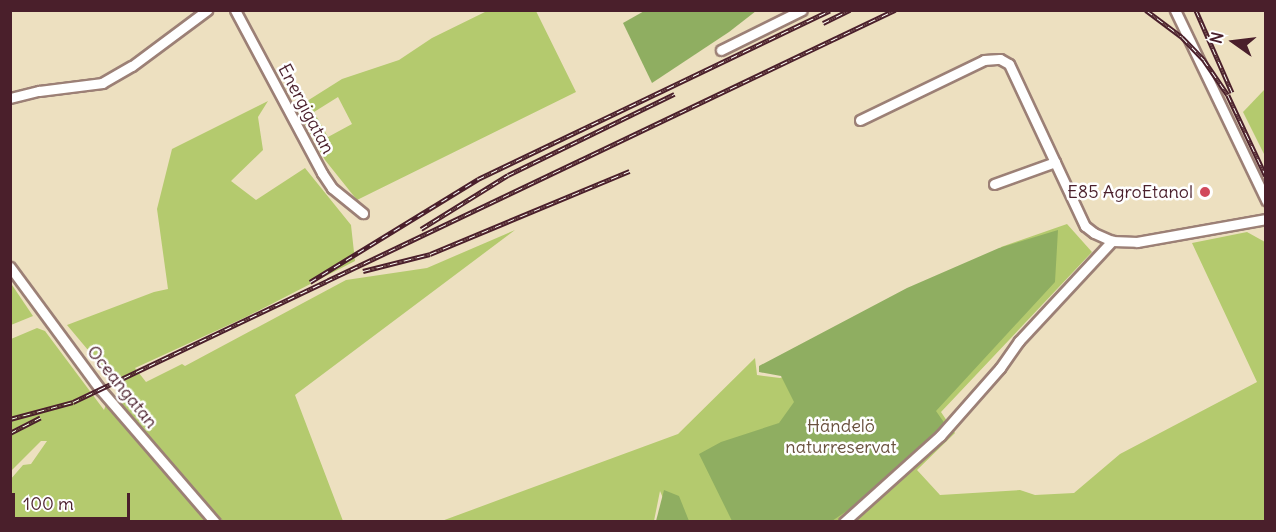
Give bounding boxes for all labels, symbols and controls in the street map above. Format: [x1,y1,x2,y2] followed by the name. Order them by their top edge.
[1204,12,1264,72] north arrow
[1205,30,1228,45] text: N
[273,60,339,158] street label: Energigatan
[1067,181,1193,203] place label: E85 AgroEtanol
[1198,185,1212,199] marker: E85 AgroEtanol
[82,341,162,433] street label: Oceangatan
[785,416,897,458] park label: Händelö naturreservat
[15,481,134,519] scale bar
[23,492,74,515] text: 100 m

